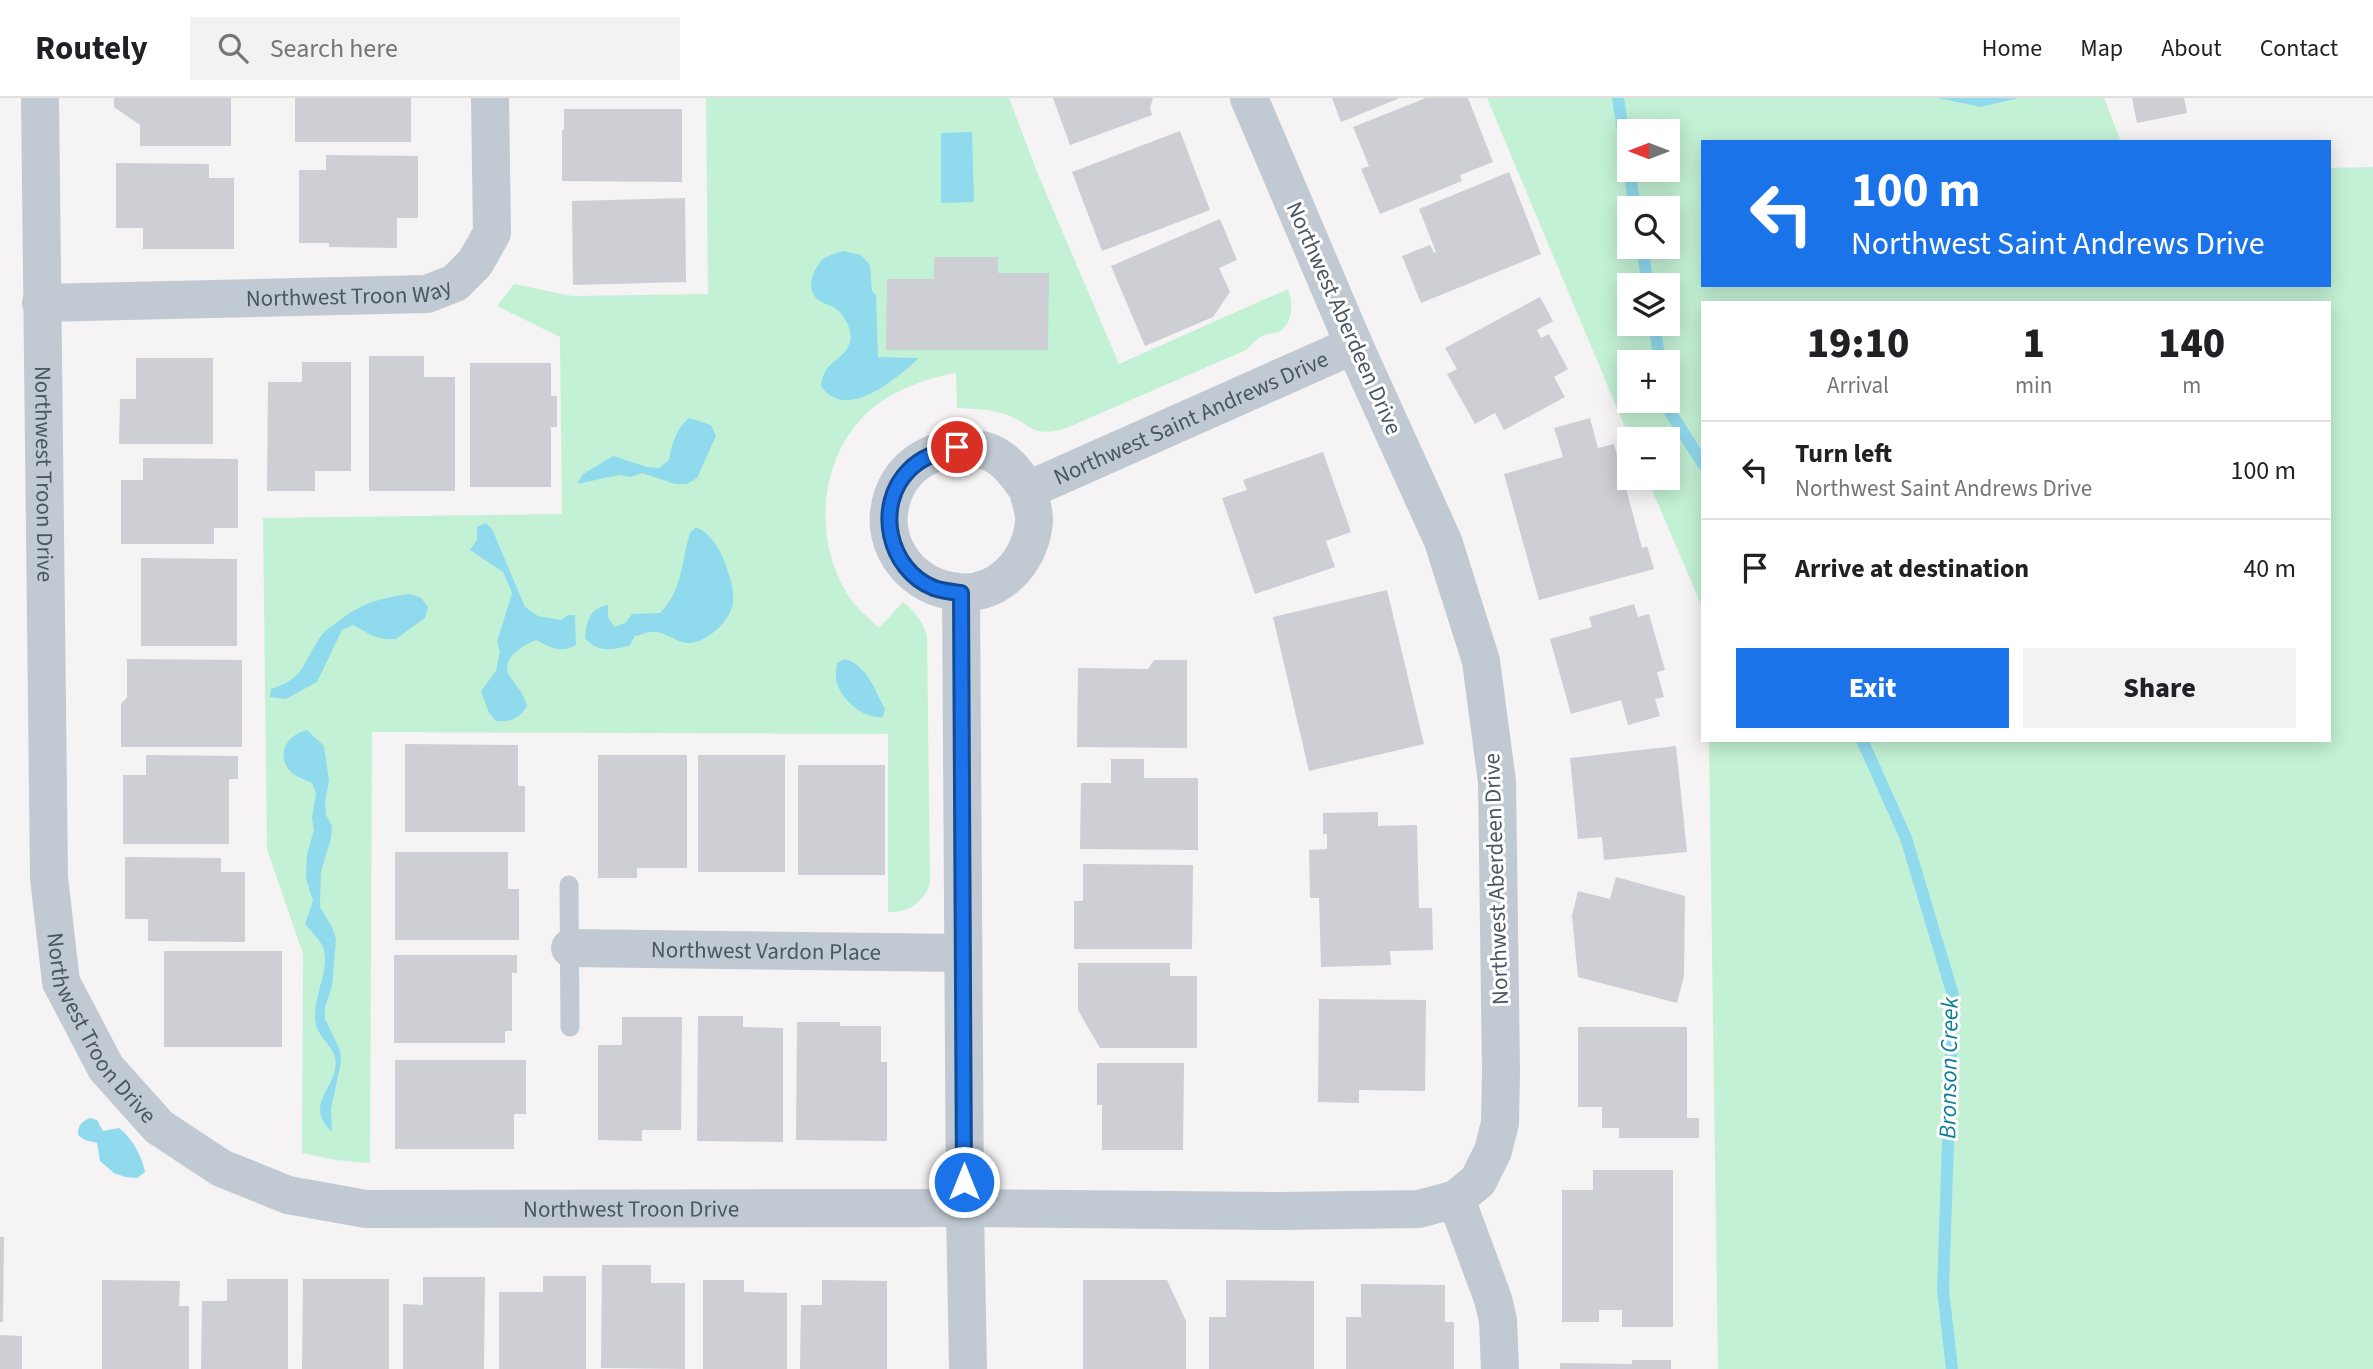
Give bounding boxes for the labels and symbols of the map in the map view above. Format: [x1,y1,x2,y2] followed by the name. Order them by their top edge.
[1617,119,1680,182] north arrow
[1278,196,1410,440] street label: Northwest Aberdeen Drive
[245,269,457,315] street label: Northwest Troon Way
[1048,342,1333,493] street label: Northwest Saint Andrews Drive
[27,366,62,582] street label: Northwest Troon Drive
[927,417,987,477] pin
[1475,752,1517,1006] street label: Northwest Aberdeen Drive
[39,931,165,1131] street label: Northwest Troon Drive
[651,933,881,968] street label: Northwest Vardon Place
[1930,996,1968,1139] water label: Bronson Creek
[927,1145,1001,1219] position arrow
[523,1192,739,1225] street label: Northwest Troon Drive

